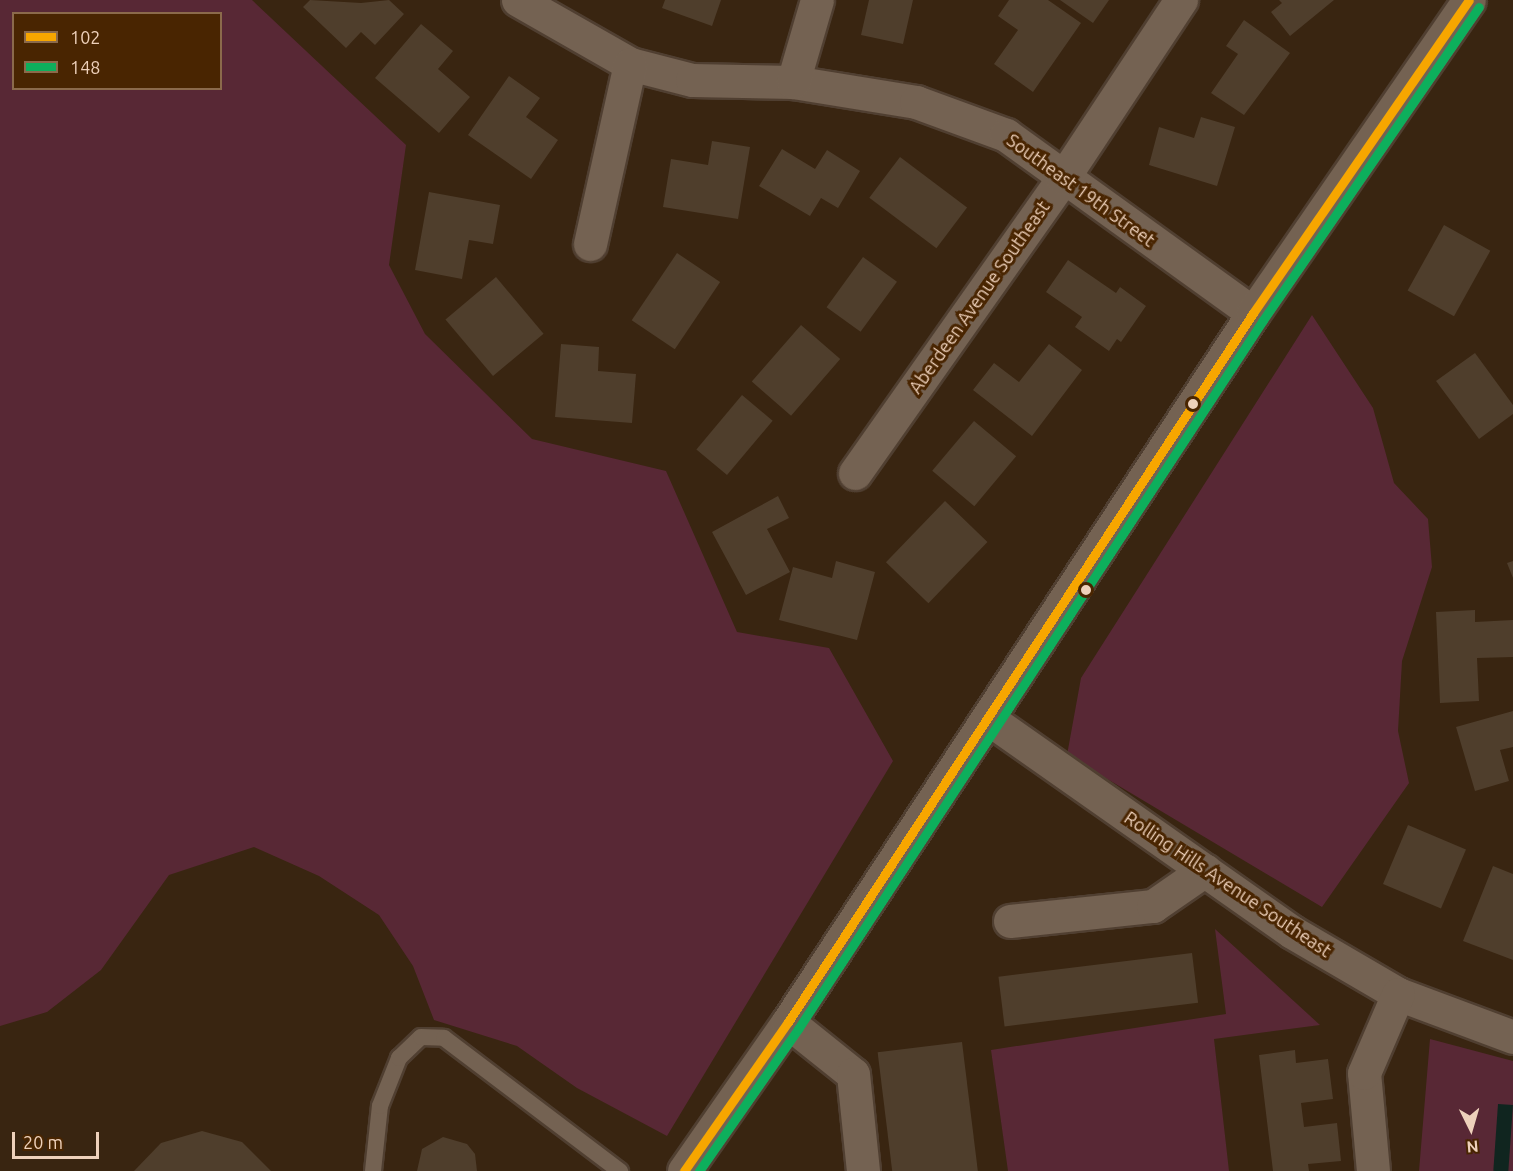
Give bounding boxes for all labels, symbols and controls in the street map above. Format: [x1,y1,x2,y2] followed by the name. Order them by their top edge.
[12,12,222,90] legend
[70,27,100,47] text: 102
[70,57,100,77] text: 148
[1003,129,1159,251] street label: Southeast 19th Street
[904,197,1054,397] street label: Aberdeen Avenue Southeast
[1187,398,1199,410] unlabelled marker
[1080,584,1092,596] unlabelled marker
[1120,807,1336,961] street label: Rolling Hills Avenue Southeast
[1441,1099,1501,1159] north arrow
[15,1120,102,1158] scale bar
[23,1132,63,1152] text: 20 m
[1466,1137,1479,1156] text: N

